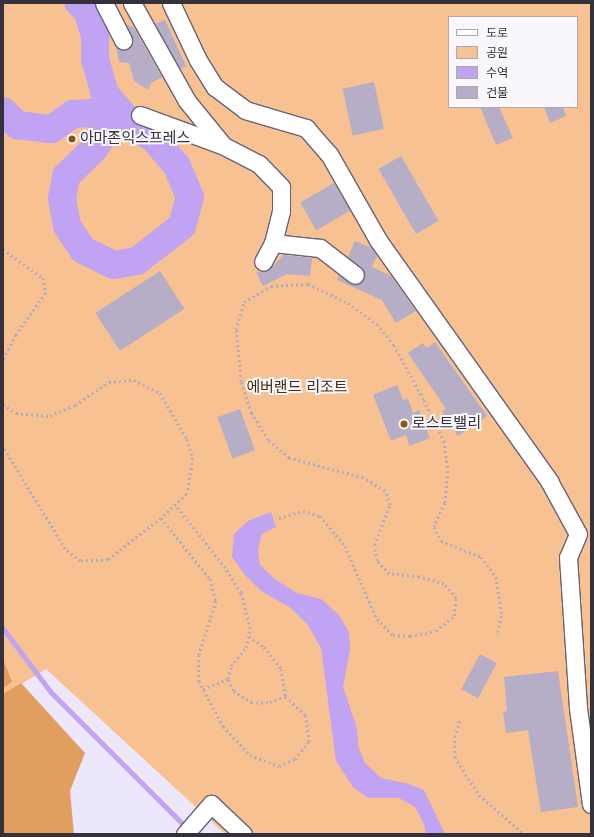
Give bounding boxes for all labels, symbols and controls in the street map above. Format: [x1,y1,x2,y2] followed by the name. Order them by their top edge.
[448,16,578,108] legend
[486,24,508,42] text: 도로
[486,44,508,62] text: 공원
[486,64,508,82] text: 수역
[486,84,508,102] text: 건물
[80,130,190,148] place label: 아마존익스프레스
[67,134,77,144] marker: 아마존익스프레스
[246,379,348,397] park label: 에버랜드 리조트
[412,415,481,433] place label: 로스트밸리
[399,419,409,429] marker: 로스트밸리

